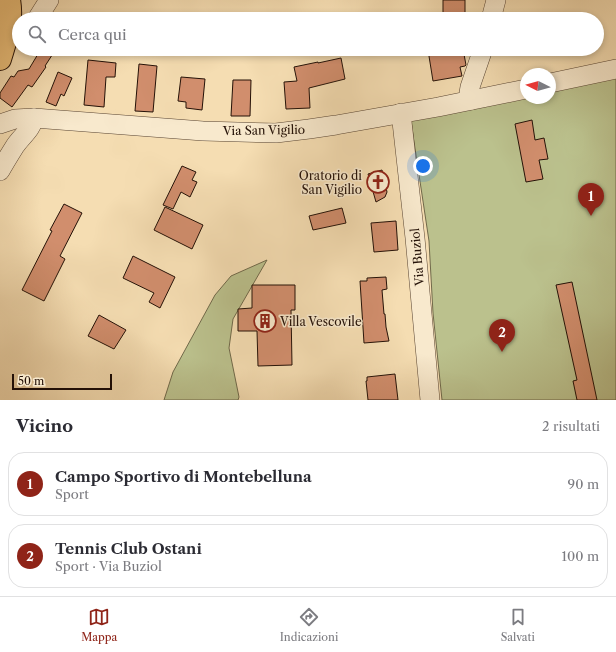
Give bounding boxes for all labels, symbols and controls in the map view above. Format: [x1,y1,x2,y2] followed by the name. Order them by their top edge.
[12,12,604,56] search box
[26,23,48,45] icon: search
[58,25,127,44] text: Cerca qui
[520,68,556,104] north arrow
[222,122,305,138] street label: Via San Vigilio
[413,156,433,176] your location
[299,168,362,197] place label: Oratorio di San Vigilio
[365,169,391,195] church icon: Oratorio di San Vigilio
[578,183,604,216] pin: 1
[407,227,427,288] street label: Via Buziol
[252,308,278,334] building icon: Villa Vescovile
[279,314,362,329] place label: Villa Vescovile
[489,319,515,352] pin: 2
[12,372,112,391] scale bar
[18,374,44,388] text: 50 m
[16,416,73,436] text: Vicino
[542,418,600,434] text: 2 risultati
[55,467,312,486] text: Campo Sportivo di Montebelluna
[27,476,33,492] text: 1
[568,476,599,492] text: 90 m
[55,486,89,502] text: Sport
[55,539,202,558] text: Tennis Club Ostani
[26,548,34,564] text: 2
[561,548,599,564] text: 100 m
[55,558,162,574] text: Sport · Via Buziol
[81,606,117,644] tab: Mappa
[280,606,338,644] tab: Indicazioni
[501,606,535,644] tab: Salvati

